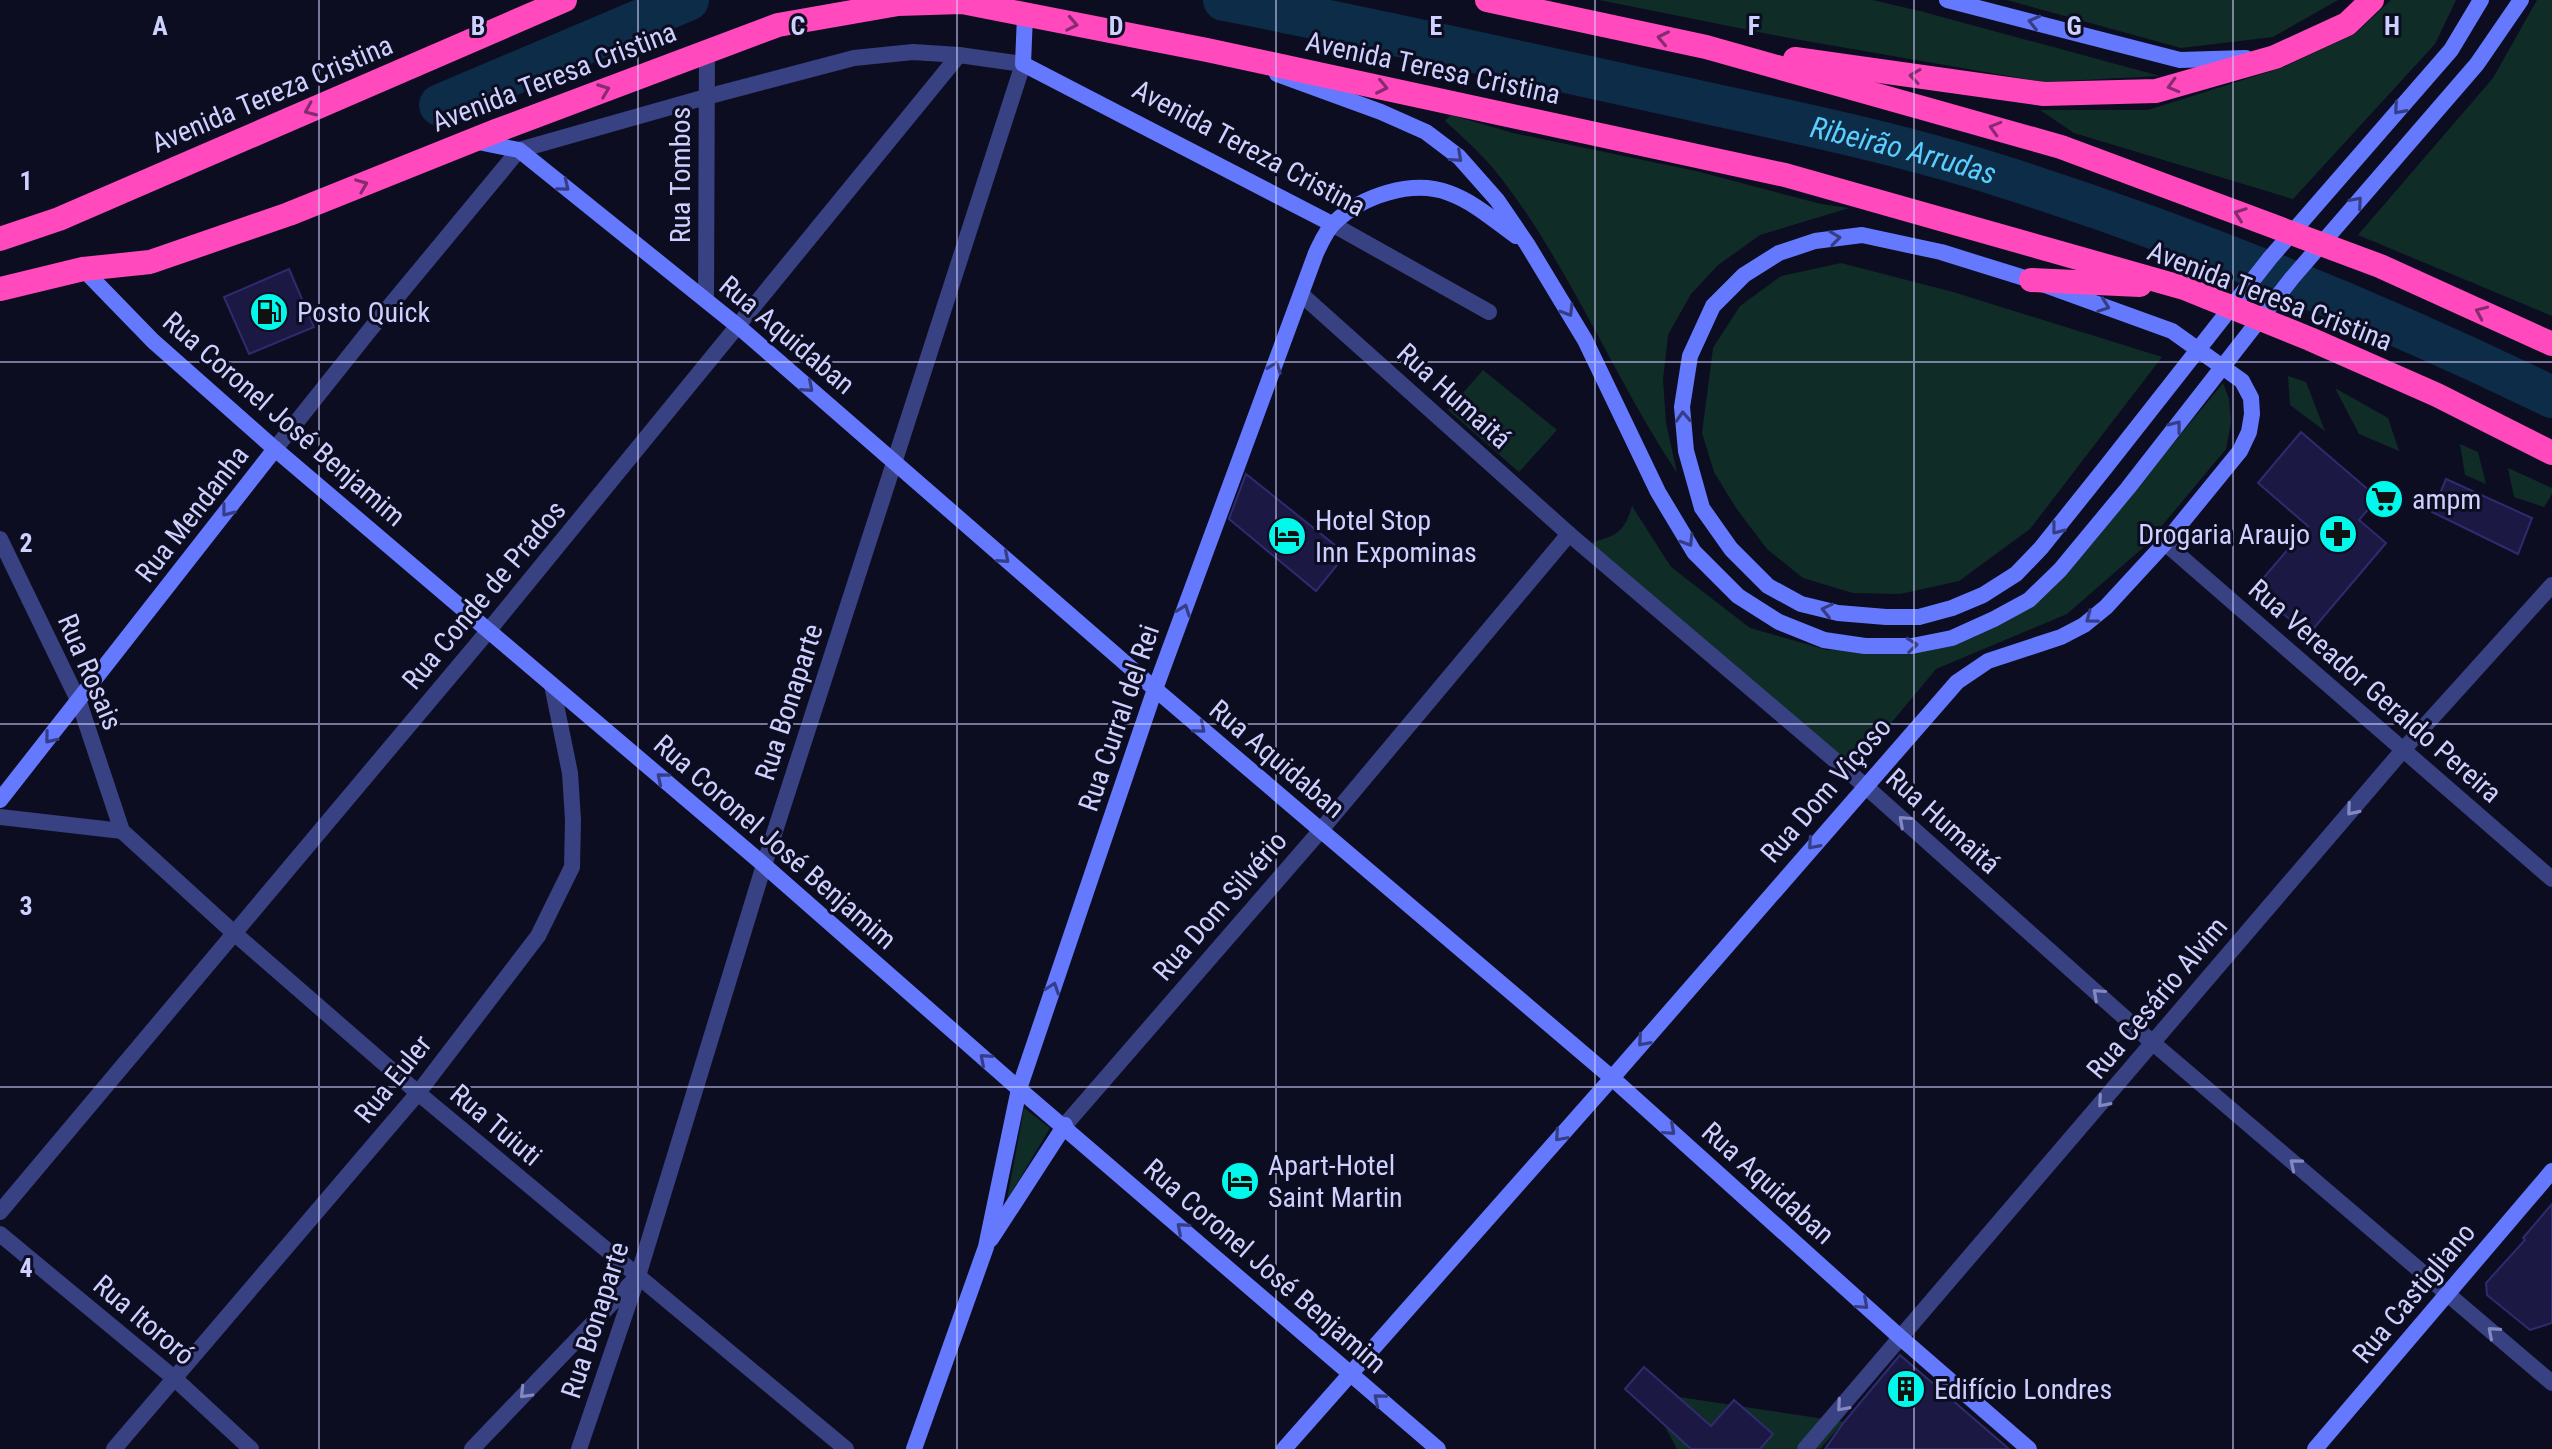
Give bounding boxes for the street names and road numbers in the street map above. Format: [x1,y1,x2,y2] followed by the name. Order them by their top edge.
[427,15,681,139] street label: Avenida Teresa Cristina
[1303,25,1563,111] street label: Avenida Teresa Cristina
[146,28,398,160] street label: Avenida Tereza Cristina
[1127,73,1371,223] street label: Avenida Tereza Cristina
[664,107,697,243] street label: Rua Tombos
[2143,234,2397,358] street label: Avenida Teresa Cristina
[713,269,861,401] street label: Rua Aquidaban
[156,305,412,533] street label: Rua Coronel José Benjamim
[1390,336,1518,456] street label: Rua Humaitá
[129,439,255,589] street label: Rua Mendanha
[395,494,573,696] street label: Rua Conde de Prados
[2242,572,2508,810] street label: Rua Vereador Geraldo Pereira
[51,609,129,735] street label: Rua Rosais
[748,620,830,784] street label: Rua Bonaparte
[1072,621,1166,815] street label: Rua Curral del Rei
[1203,693,1351,825] street label: Rua Aquidaban
[1754,711,1898,869] street label: Rua Dom Viçoso
[647,728,903,956] street label: Rua Coronel José Benjamim
[1879,761,2007,881] street label: Rua Humaitá
[1146,825,1294,987] street label: Rua Dom Silvério
[2080,910,2234,1086] street label: Rua Cesário Alvim
[348,1028,438,1130] street label: Rua Euler
[444,1077,548,1173] street label: Rua Tuiuti
[1695,1115,1841,1251] street label: Rua Aquidaban
[1137,1152,1393,1380] street label: Rua Coronel José Benjamim
[2346,1216,2482,1370] street label: Rua Castigliano
[554,1238,636,1402] street label: Rua Bonaparte
[87,1268,201,1372] street label: Rua Itororó

